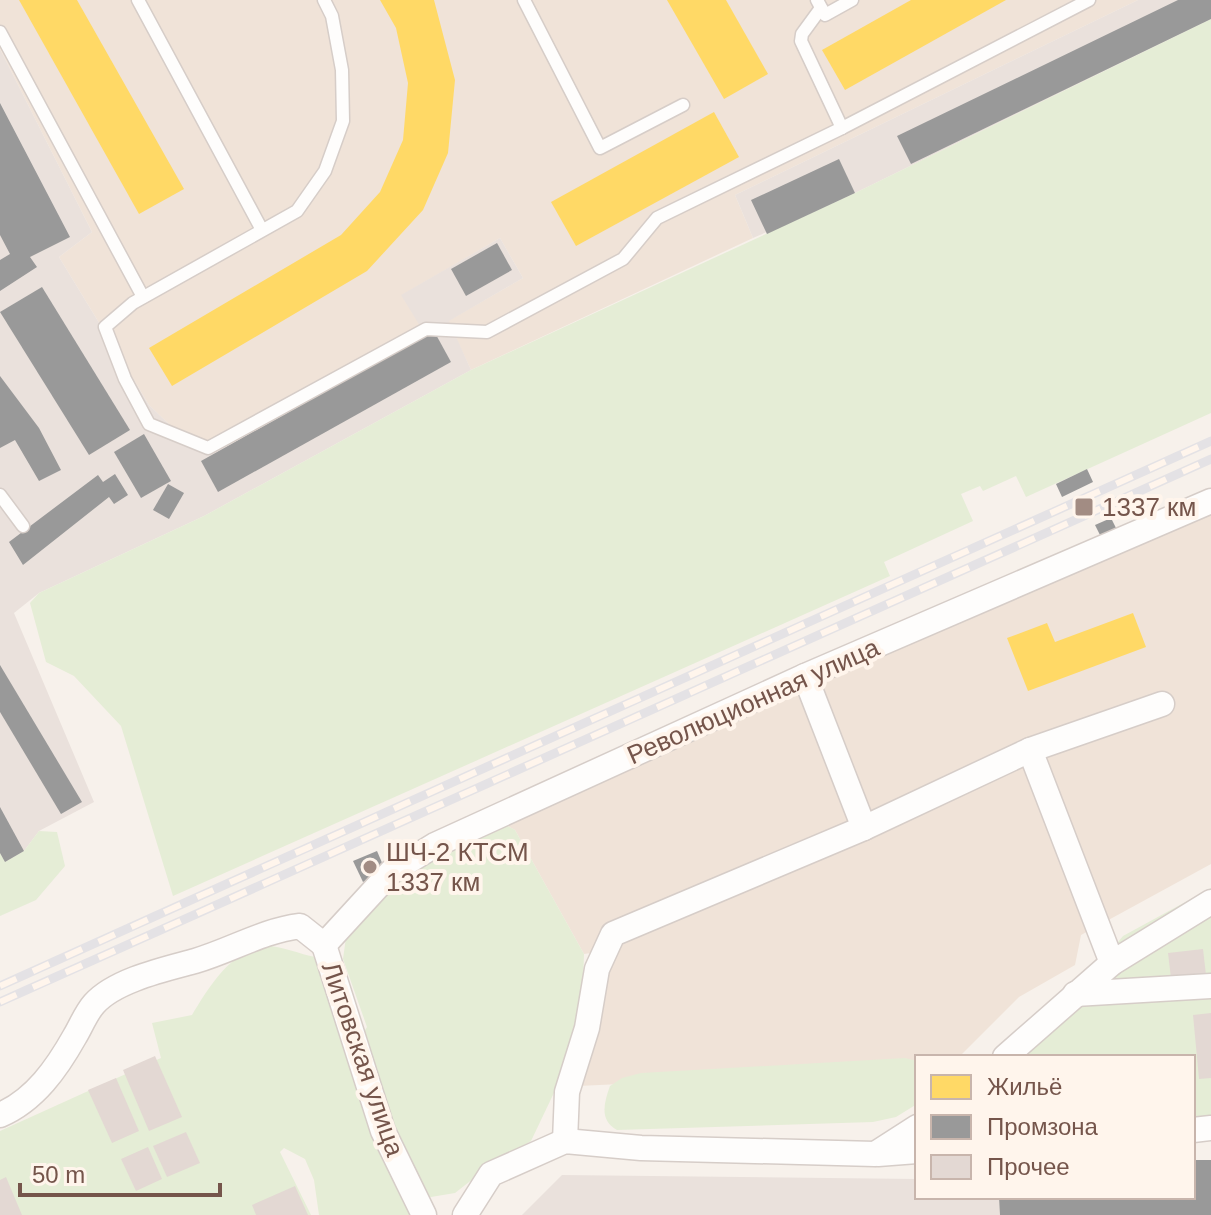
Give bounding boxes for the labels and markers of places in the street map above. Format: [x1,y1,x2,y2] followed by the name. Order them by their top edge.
[1102,492,1196,522] place label: 1337 км
[1073,496,1095,518] marker: 1337 км
[386,837,529,897] place label: ШЧ-2 КТСМ 1337 км
[361,858,379,876] marker: ШЧ-2 КТСМ 1337 км

